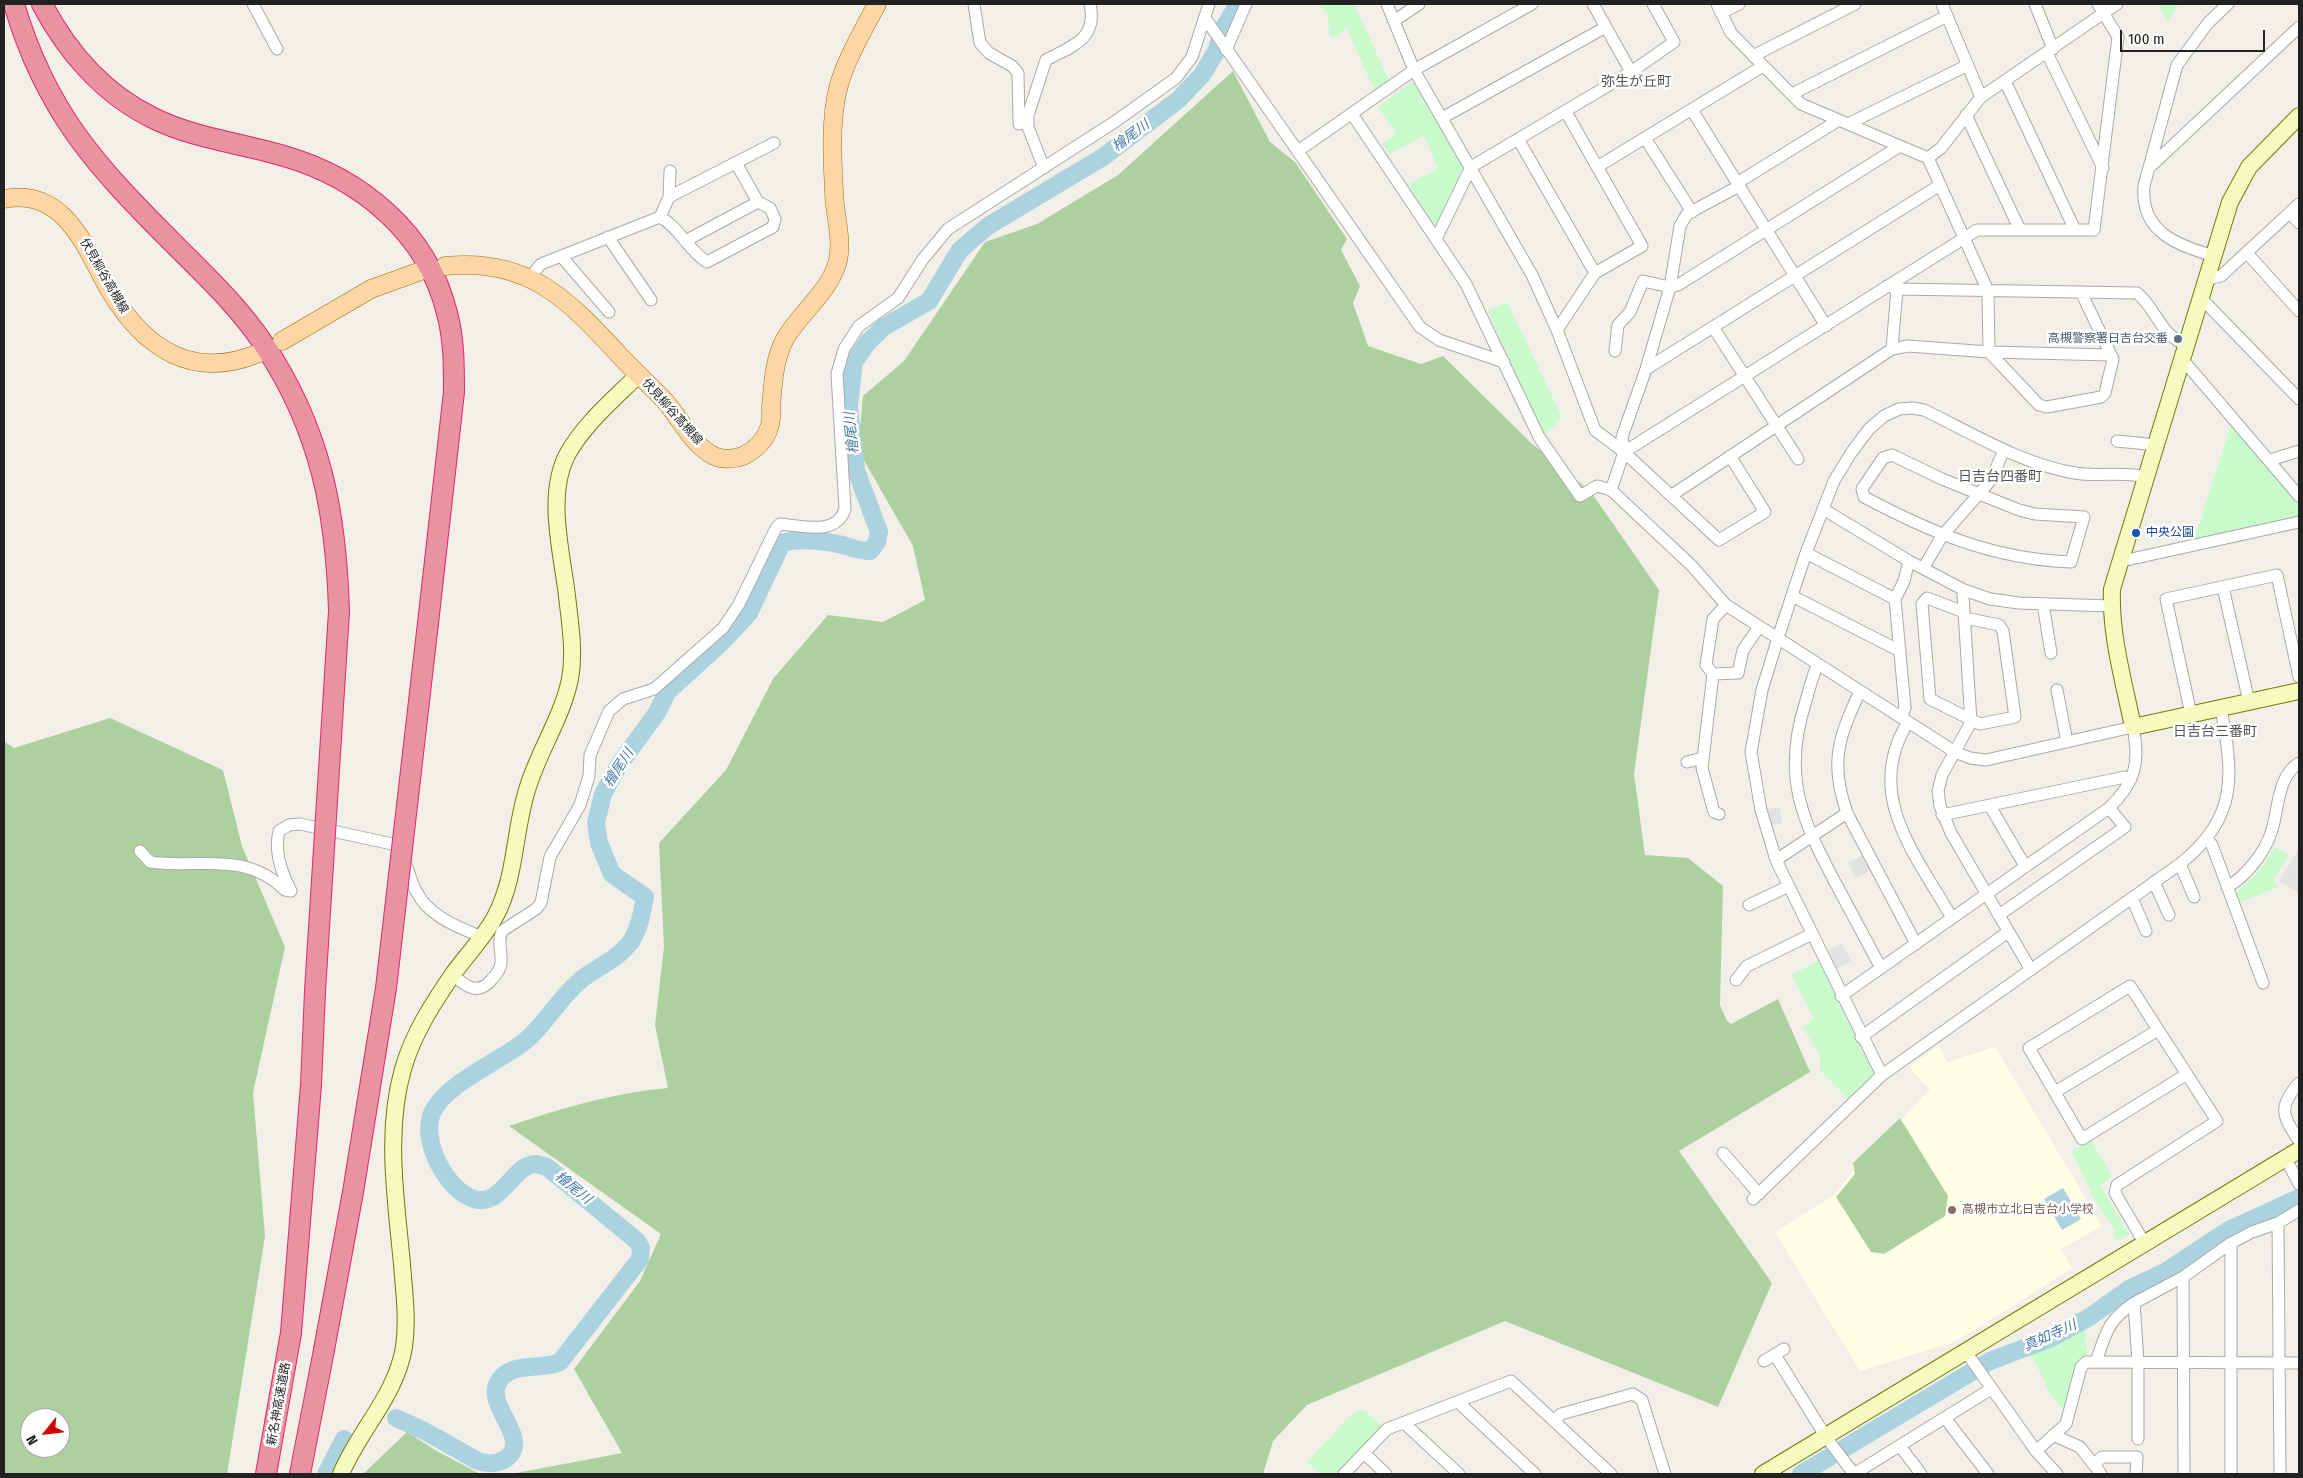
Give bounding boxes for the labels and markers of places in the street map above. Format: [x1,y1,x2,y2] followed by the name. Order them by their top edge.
[2048,332,2168,346] place label: 高槻警察署日吉台交番
[2172,333,2184,345] marker: 高槻警察署日吉台交番
[2146,526,2194,540] place label: 中央公園
[2130,527,2142,539] marker: 中央公園
[1962,1203,2094,1217] place label: 高槻市立北日吉台小学校
[1946,1204,1958,1216] marker: 高槻市立北日吉台小学校

